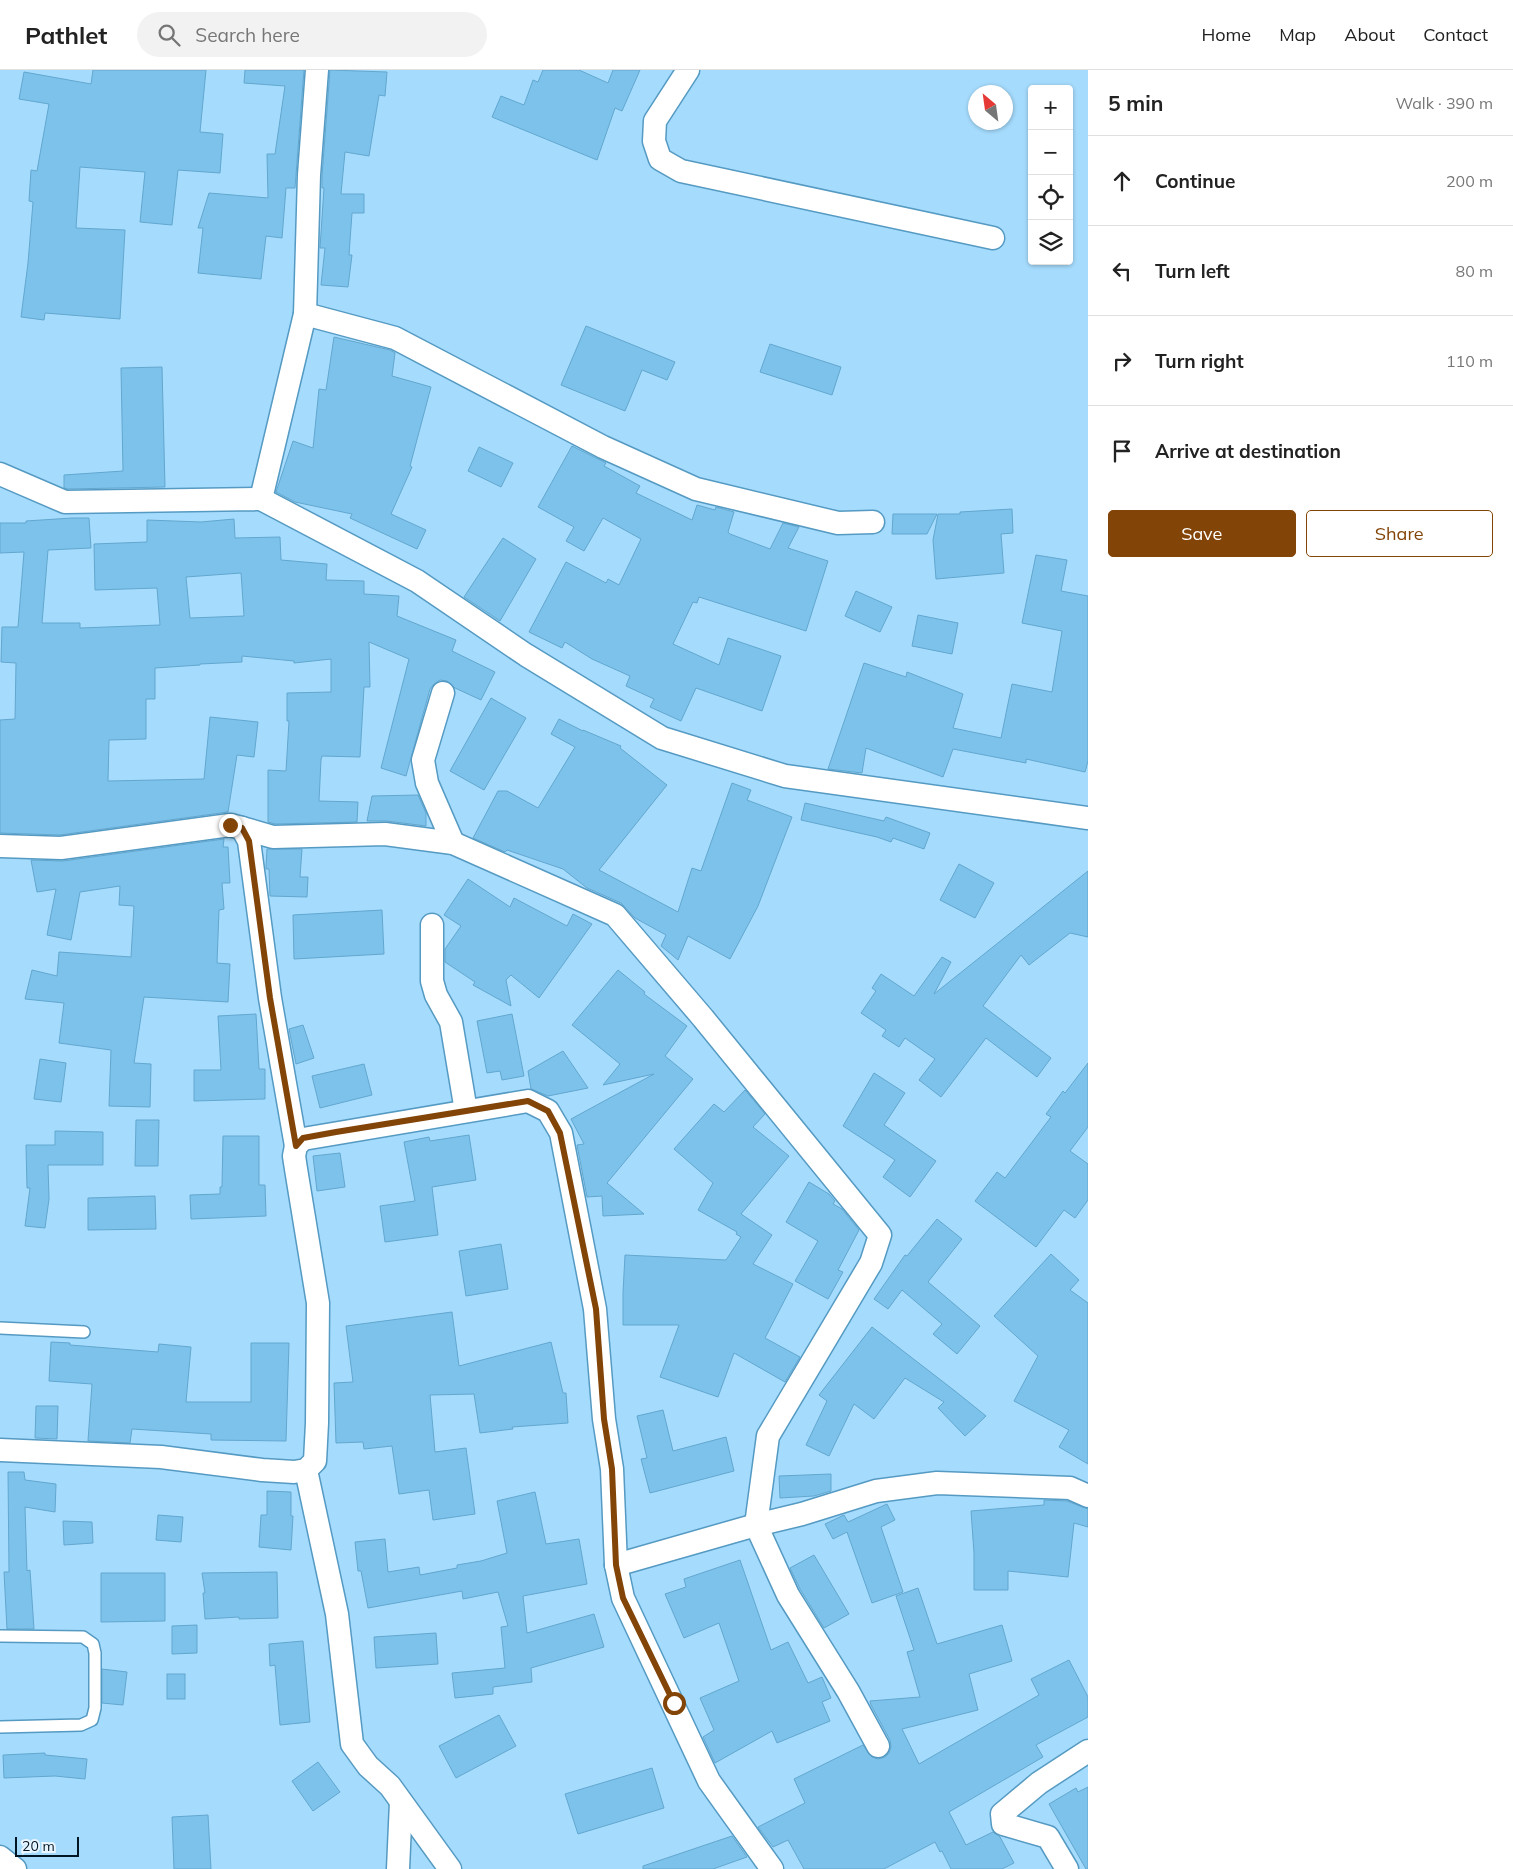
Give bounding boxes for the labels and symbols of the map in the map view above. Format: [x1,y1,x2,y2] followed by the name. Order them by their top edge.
[968,85,1013,130] north arrow
[219,814,242,837] route end
[663,1692,686,1715] route start
[15,1834,79,1857] scale bar

